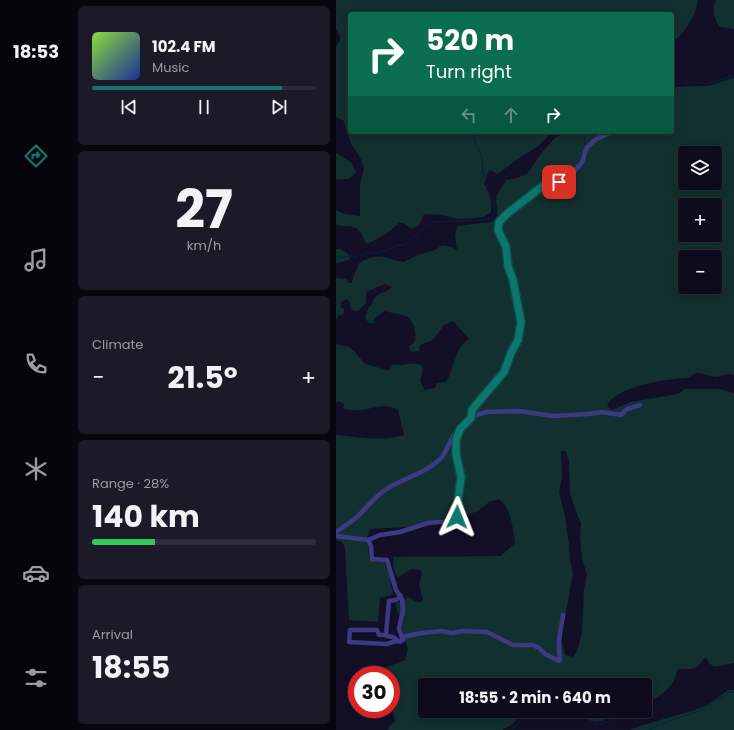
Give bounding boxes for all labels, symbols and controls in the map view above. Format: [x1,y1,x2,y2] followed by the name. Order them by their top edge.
[426,21,514,60] text: 520 m
[360,28,412,80] icon: right
[152,36,216,57] text: 102.4 FM
[13,39,59,64] text: 18:53
[152,58,189,77] text: Music
[426,59,512,84] text: Turn right
[118,96,140,118] icon: previous
[193,96,215,118] icon: pause
[268,96,290,118] icon: next
[458,104,480,126] icon: left
[500,104,522,126] icon: ahead
[542,104,564,126] icon: right
[22,142,50,170] icon: directions
[678,146,722,294] map controls
[678,146,722,190] button: layers
[542,165,576,199] pin
[548,171,570,193] icon: arrive
[175,173,233,246] text: 27
[678,198,722,242] button: +
[187,236,221,255] text: km/h
[22,246,50,274] icon: music
[678,250,722,294] button: −
[92,335,143,354] text: Climate
[22,350,50,378] icon: phone
[167,356,238,399] text: 21.5°
[92,362,104,393] text: −
[301,362,316,393] text: +
[22,455,50,483] icon: climate
[92,474,169,493] text: Range · 28%
[92,495,200,538] text: 140 km
[436,496,478,538] position arrow
[22,559,50,587] icon: car
[92,625,133,644] text: Arrival
[92,646,170,689] text: 18:55
[22,664,50,692] icon: filters
[348,666,400,718] speed limit sign: 30
[459,687,611,708] text: 18:55 · 2 min · 640 m

